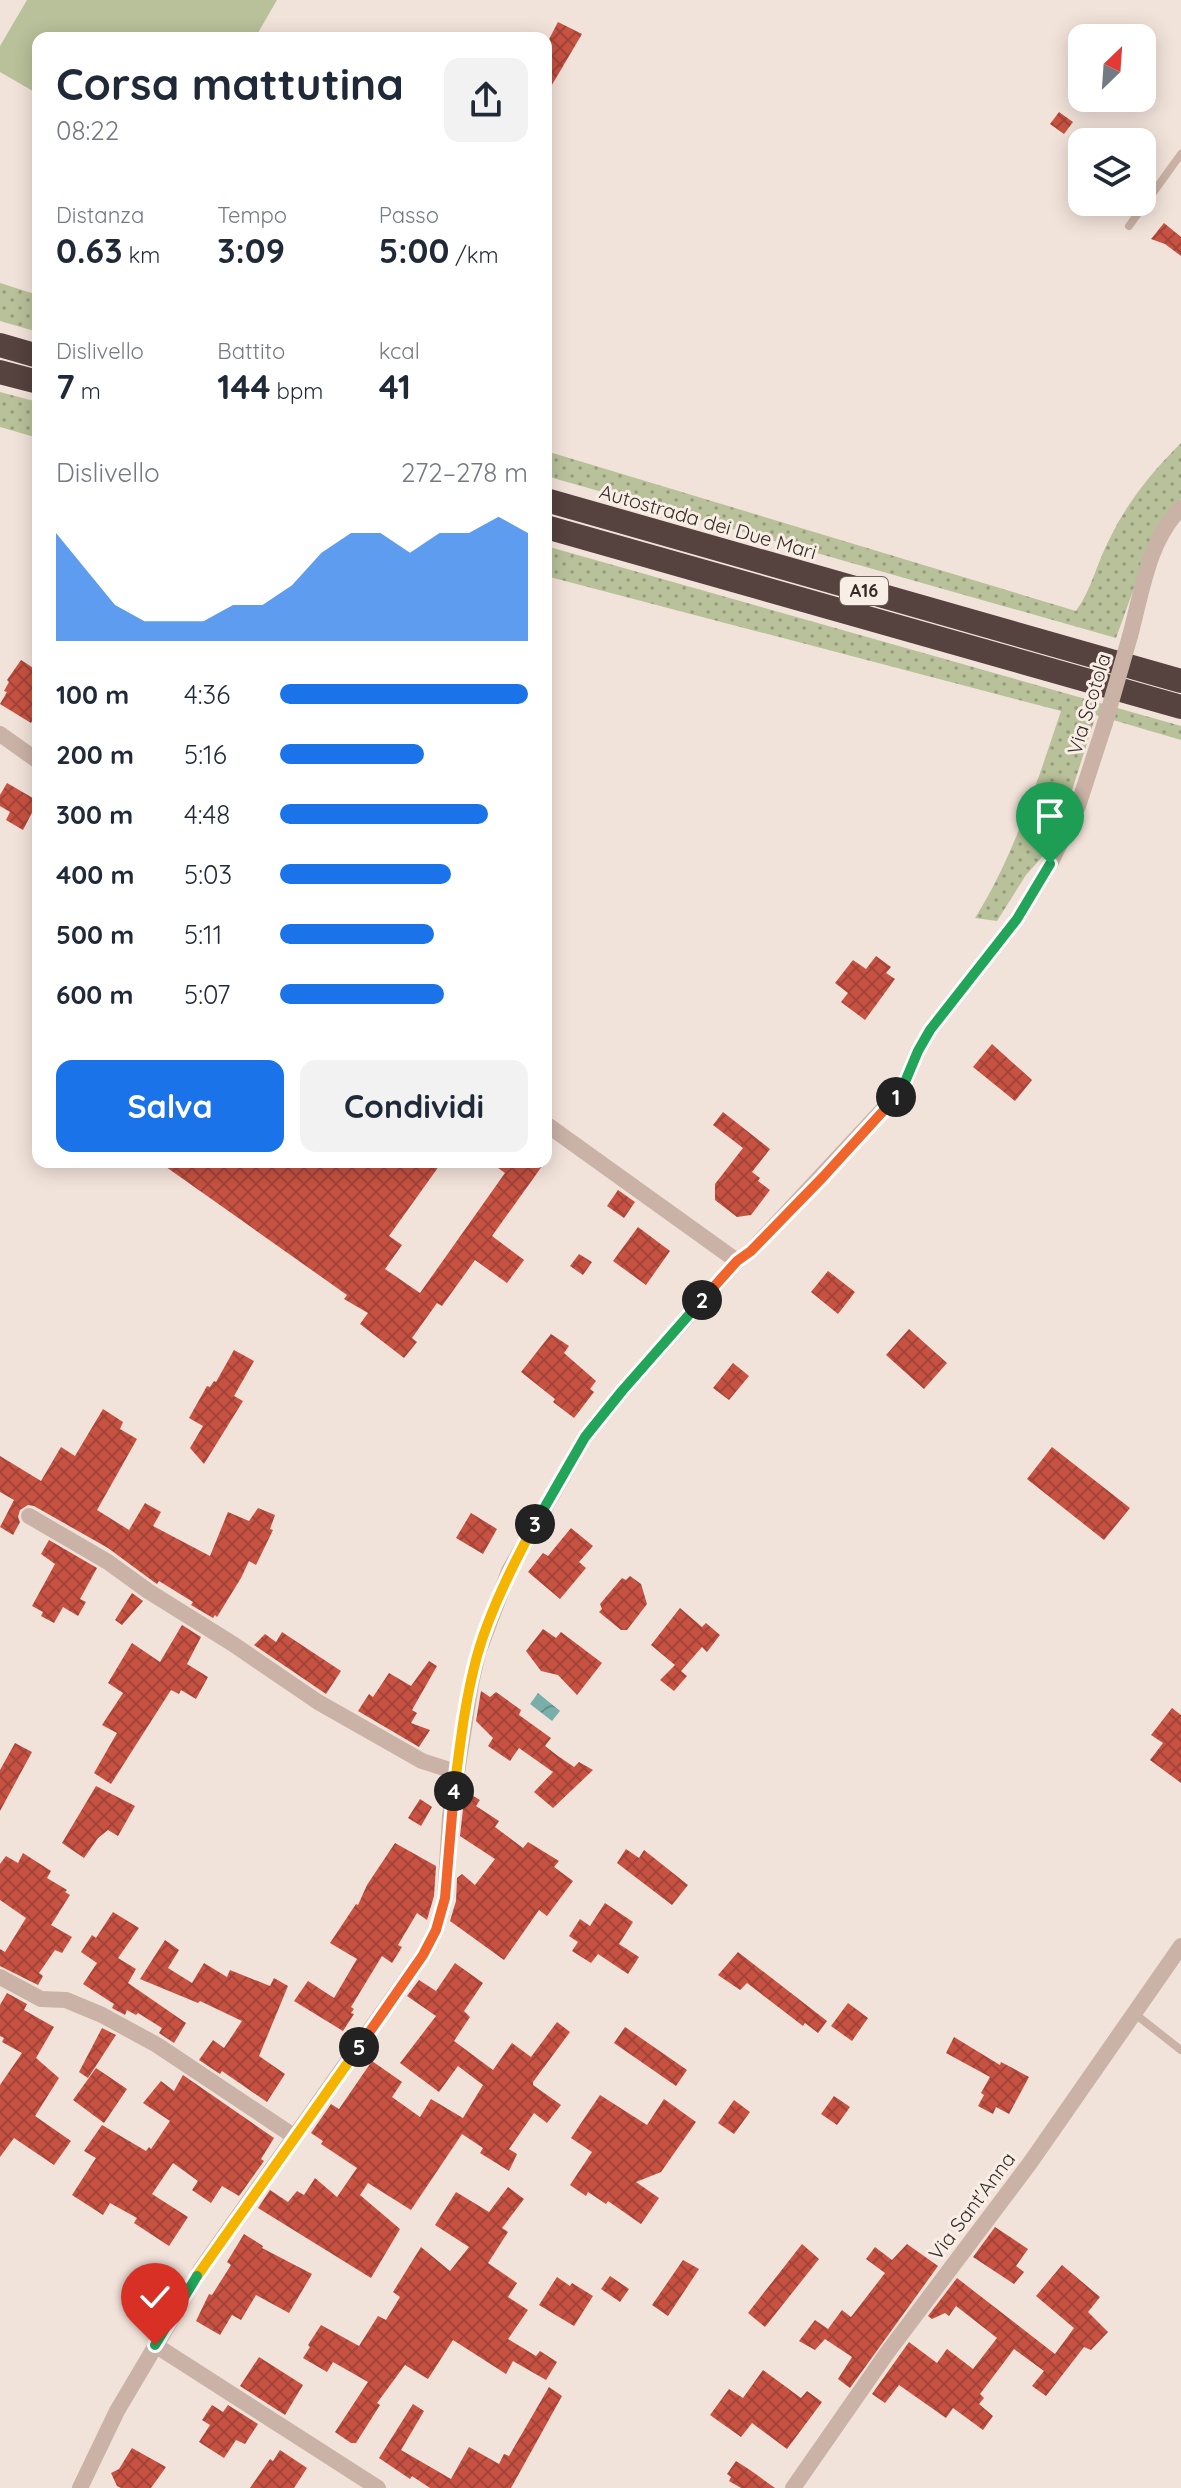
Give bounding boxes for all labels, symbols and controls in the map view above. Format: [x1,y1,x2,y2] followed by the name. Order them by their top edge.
[1068,24,1156,112] north arrow
[1068,24,1156,216] map controls
[56,56,404,111] text: Corsa mattutina
[444,58,528,142] button: share
[56,114,119,147] text: 08:22
[1068,128,1156,216] button: layers
[56,201,144,229] text: Distanza
[217,201,287,229] text: Tempo
[379,201,439,229] text: Passo
[56,229,122,272] text: 0.63
[217,229,285,272] text: 3:09
[379,229,449,272] text: 5:00
[122,241,160,269] text: km
[449,241,499,269] text: /km
[56,337,144,365] text: Dislivello
[217,337,285,365] text: Battito
[379,337,420,365] text: kcal
[56,365,75,408] text: 7
[217,365,271,408] text: 144
[379,365,411,408] text: 41
[75,377,101,405] text: m
[271,377,323,405] text: bpm
[56,456,160,489] text: Dislivello
[401,456,528,489] text: 272–278 m
[597,479,820,564] street label: Autostrada dei Due Mari
[840,577,888,605] road number: A16
[1061,650,1116,757] street label: Via Scotola
[56,678,129,711] text: 100 m
[184,678,230,711] text: 4:36
[56,738,134,771] text: 200 m
[184,738,227,771] text: 5:16
[1016,782,1084,864] pin
[1028,794,1072,838] icon: arrive
[56,798,133,831] text: 300 m
[184,798,230,831] text: 4:48
[56,858,134,891] text: 400 m
[184,858,232,891] text: 5:03
[56,918,134,951] text: 500 m
[184,918,222,951] text: 5:11
[56,978,134,1011] text: 600 m
[184,978,230,1011] text: 5:07
[56,1060,284,1152] button: Salva
[300,1060,528,1152] button: Condividi
[876,1077,916,1117] pin: 1
[892,1083,900,1111] text: 1
[682,1280,722,1320] pin: 2
[696,1286,708,1314] text: 2
[515,1504,555,1544] pin: 3
[529,1510,541,1538] text: 3
[434,1771,474,1811] pin: 4
[448,1777,460,1805] text: 4
[339,2027,379,2067] pin: 5
[353,2033,365,2061] text: 5
[923,2147,1020,2265] street label: Via Sant'Anna
[121,2263,189,2345] pin
[133,2275,177,2319] icon: check

